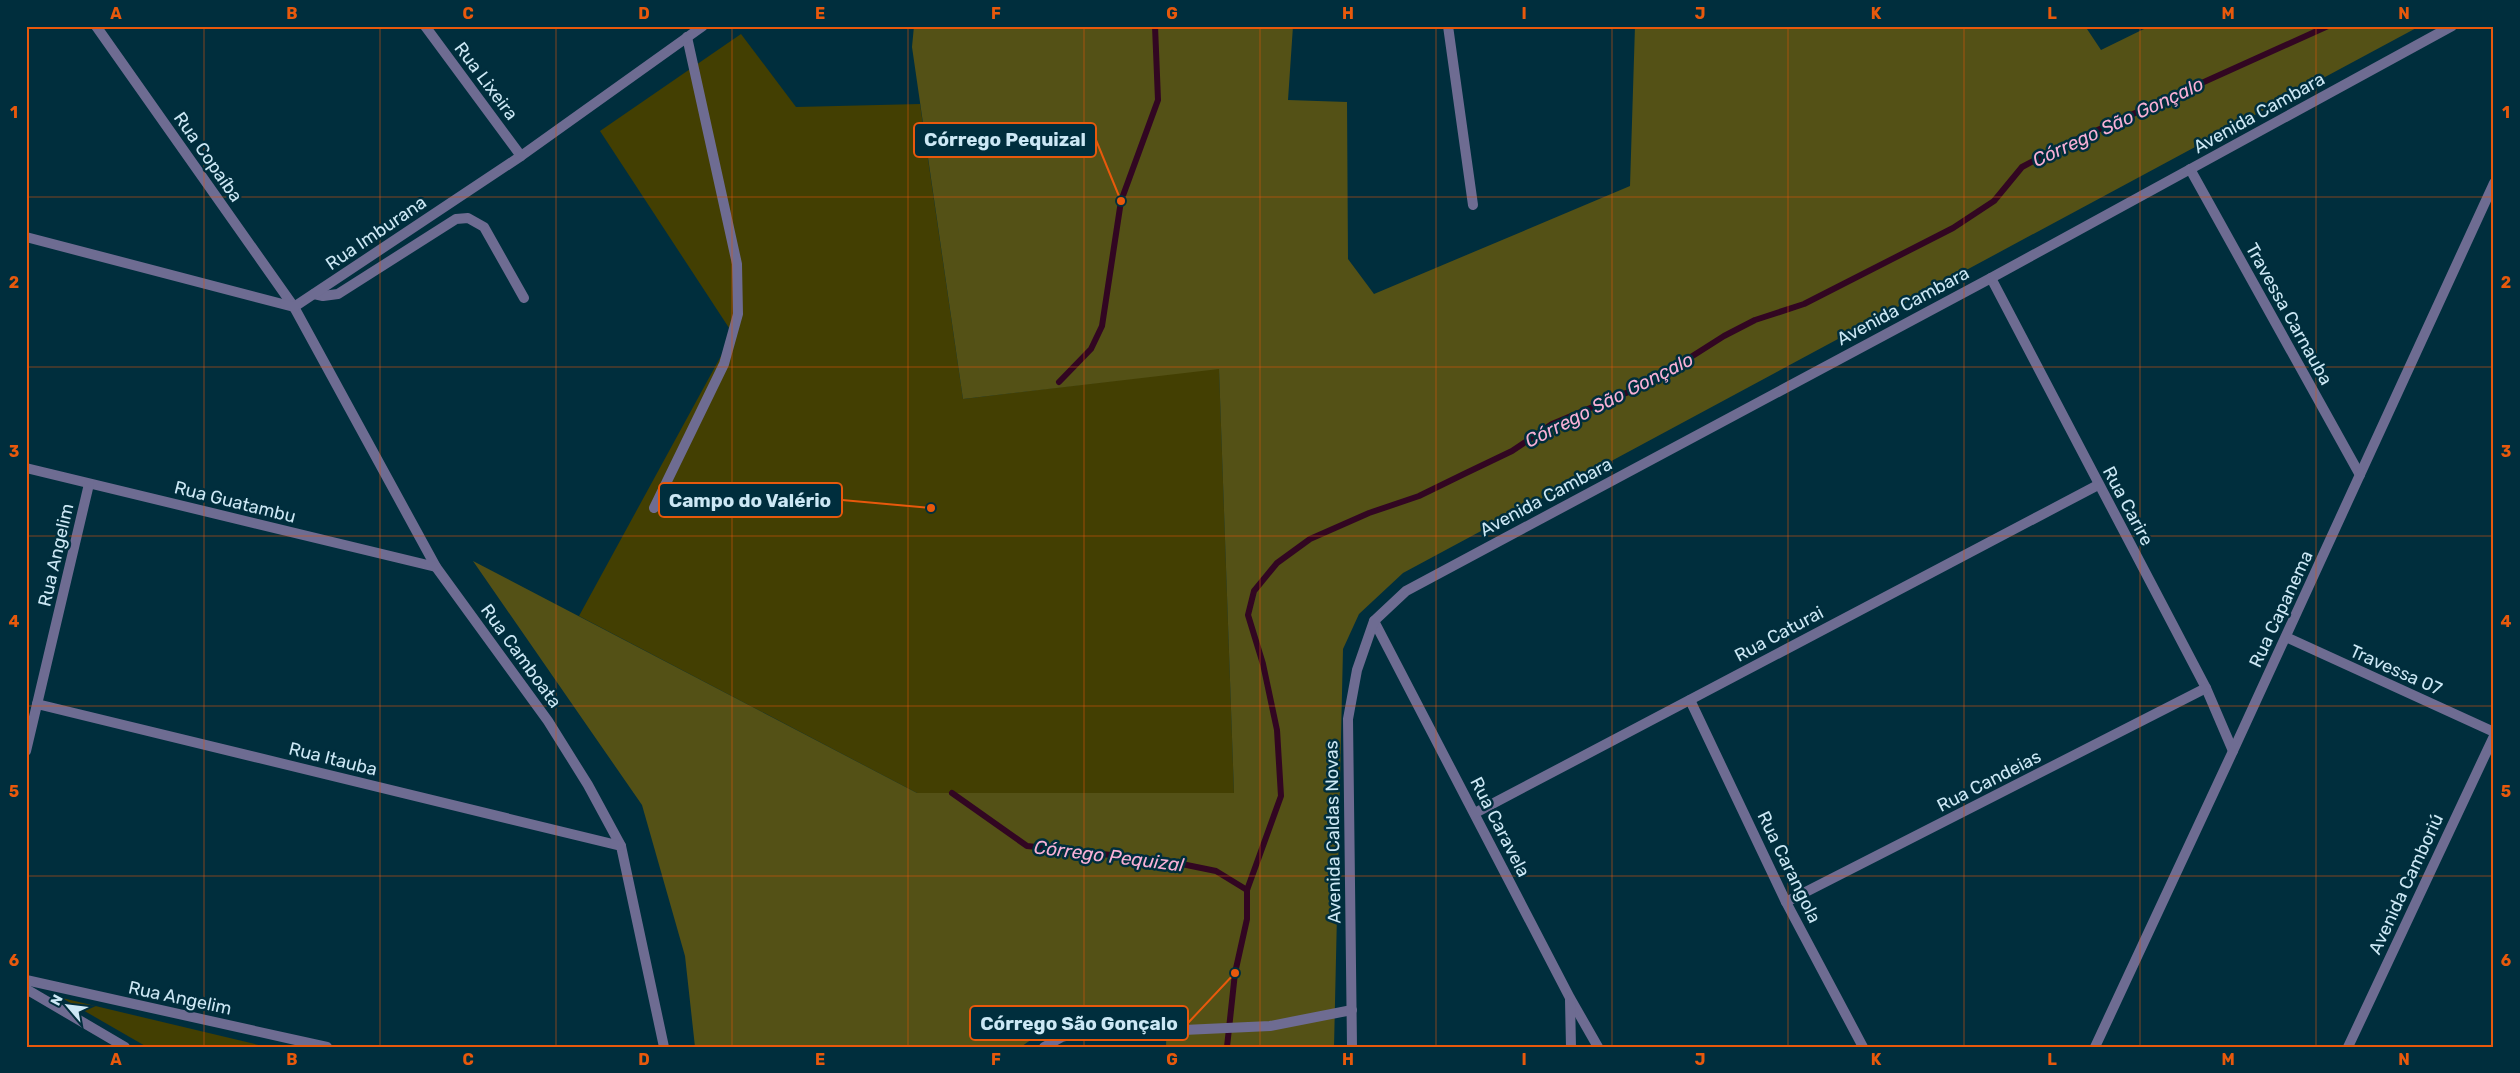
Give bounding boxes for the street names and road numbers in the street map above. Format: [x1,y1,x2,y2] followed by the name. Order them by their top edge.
[450,38,522,124] street label: Rua Lixeira
[2189,68,2329,158] street label: Avenida Cambara
[169,108,247,206] street label: Rua Copaíba
[321,191,431,275] street label: Rua Imburana
[2241,239,2337,389] street label: Travessa Carnauba
[1833,262,1973,350] street label: Avenida Cambara
[1476,453,1616,541] street label: Avenida Cambara
[2098,462,2158,550] street label: Rua Carire
[172,476,298,528] street label: Rua Guatambu
[33,501,79,609] street label: Rua Angelim
[2244,547,2318,671] street label: Rua Capanema
[476,600,566,712] street label: Rua Camboata
[1731,601,1827,667] street label: Rua Caturai
[2347,640,2445,700] street label: Travessa 07
[287,737,379,781] street label: Rua Itauba
[1320,740,1346,924] street label: Avenida Caldas Novas
[1933,745,2045,817] street label: Rua Candeias
[1465,773,1535,881] street label: Rua Caravela
[1752,807,1826,927] street label: Rua Carangola
[2364,810,2448,958] street label: Avenida Camboriú
[126,976,234,1020] street label: Rua Angelim

